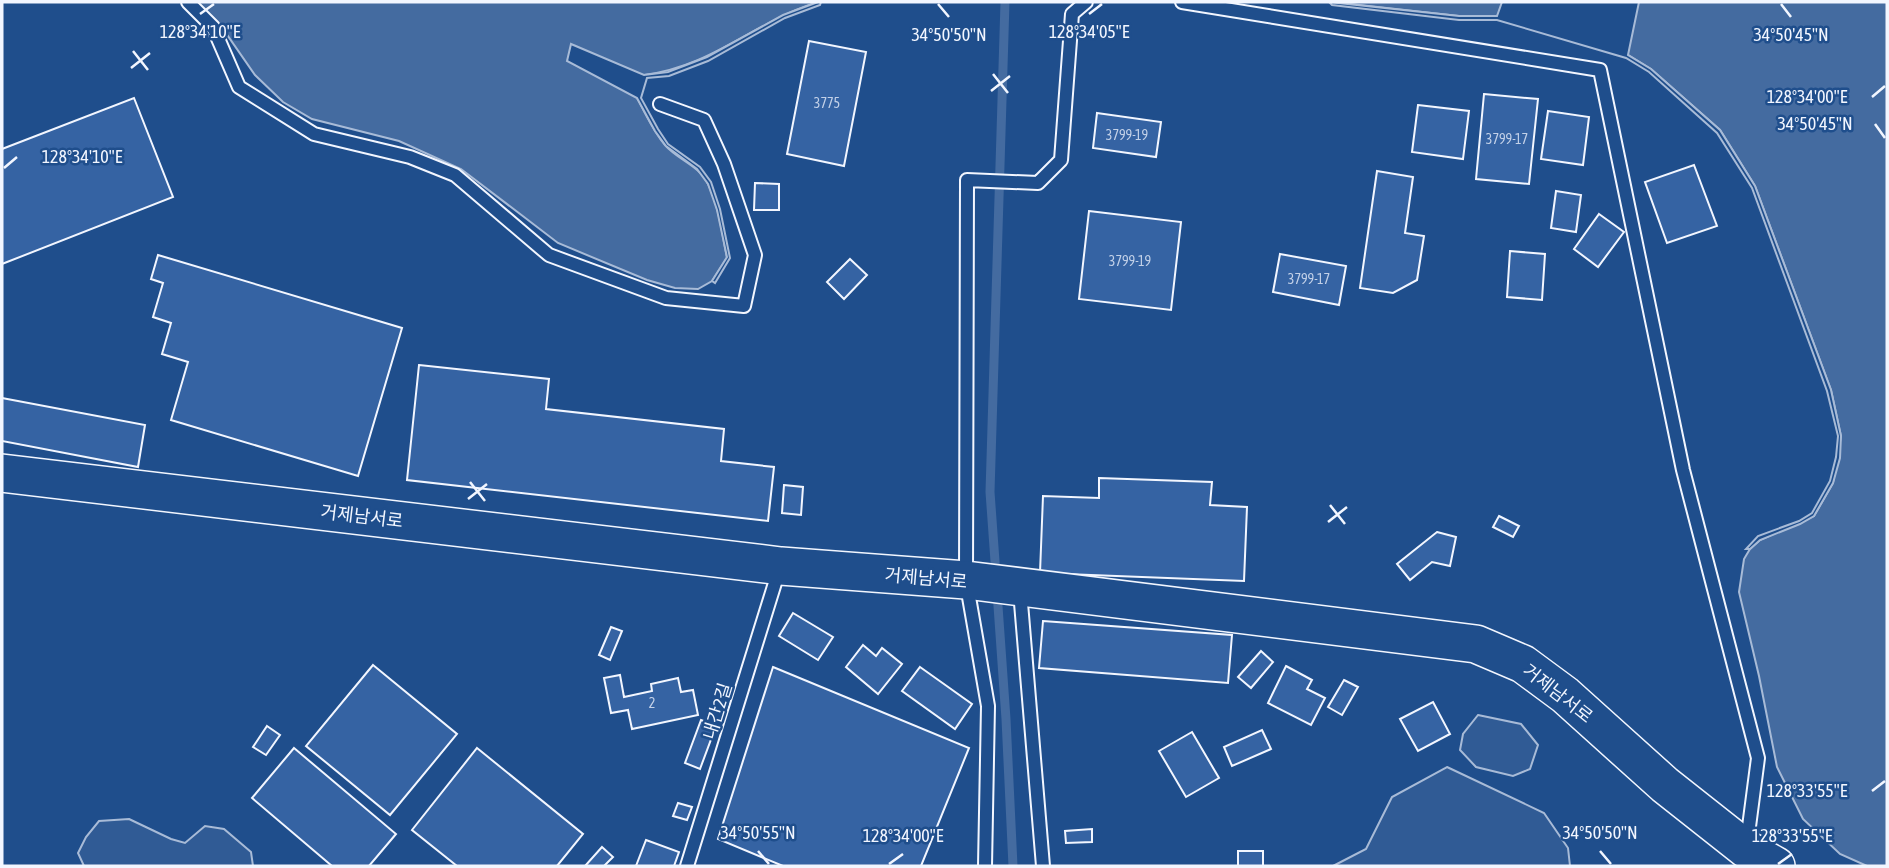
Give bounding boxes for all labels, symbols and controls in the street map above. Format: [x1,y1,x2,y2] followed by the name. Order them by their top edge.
[160,21,241,42] text: 128°34'10"E
[1049,21,1130,42] text: 128°34'05"E
[911,24,987,45] text: 34°50'50"N
[1753,24,1829,45] text: 34°50'45"N
[1767,86,1848,107] text: 128°34'00"E
[814,95,840,111] house number: 3775
[1777,113,1853,134] text: 34°50'45"N
[1106,127,1148,143] house number: 3799-19
[1486,131,1528,147] house number: 3799-17
[42,146,123,167] text: 128°34'10"E
[1109,253,1151,269] house number: 3799-19
[1288,271,1330,287] house number: 3799-17
[320,501,404,531] street label: 거제남서로
[884,564,968,592] street label: 거제남서로
[1519,659,1597,727] street label: 거제남서로
[698,680,736,742] street label: 내간2길
[649,695,655,711] house number: 2
[1767,780,1848,801] text: 128°33'55"E
[720,822,796,843] text: 34°50'55"N
[1562,822,1638,843] text: 34°50'50"N
[863,825,944,846] text: 128°34'00"E
[1752,825,1833,846] text: 128°33'55"E

